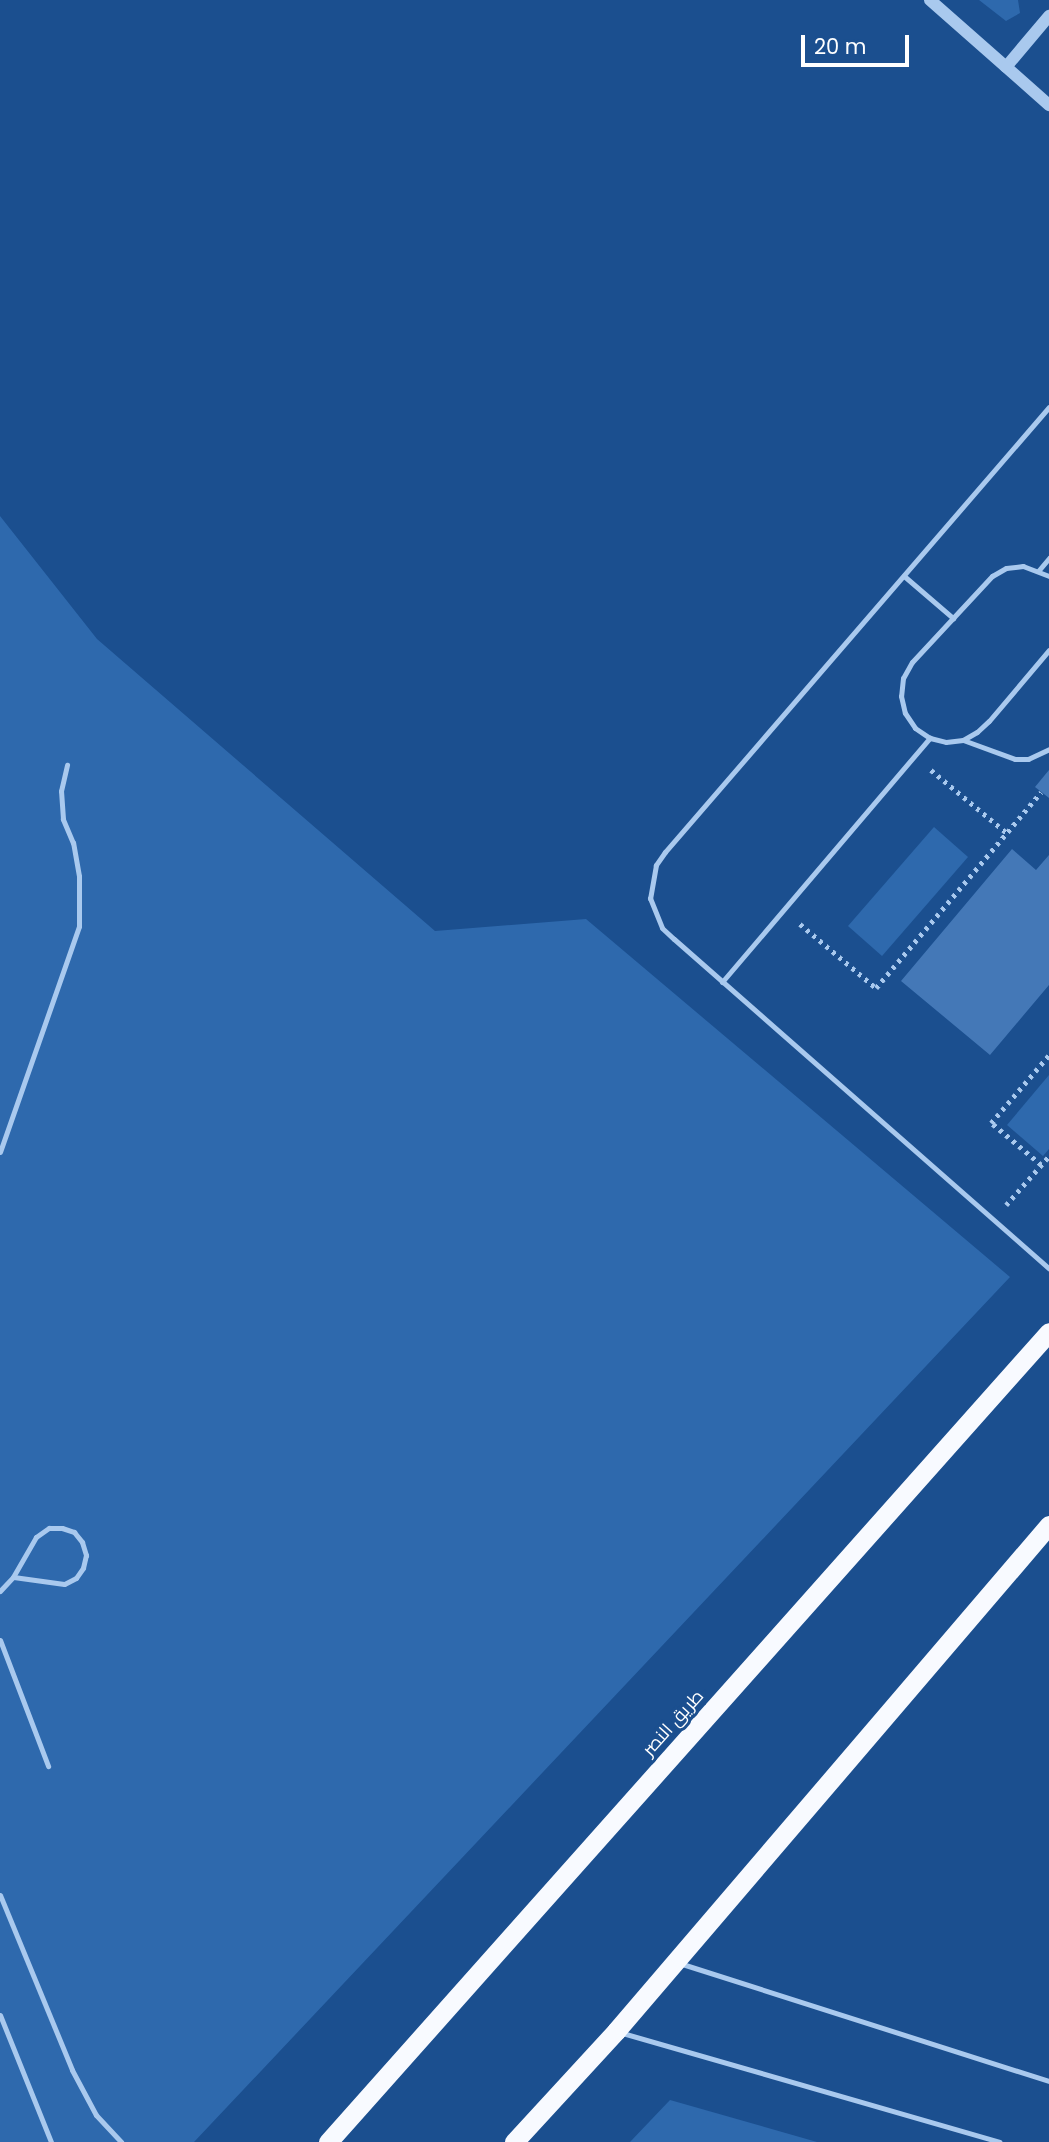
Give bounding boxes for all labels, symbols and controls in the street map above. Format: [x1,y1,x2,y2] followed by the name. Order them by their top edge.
[804,21,912,65] scale bar
[814,32,867,61] text: 20 m
[638,1686,708,1760] street label: طريق النصر

